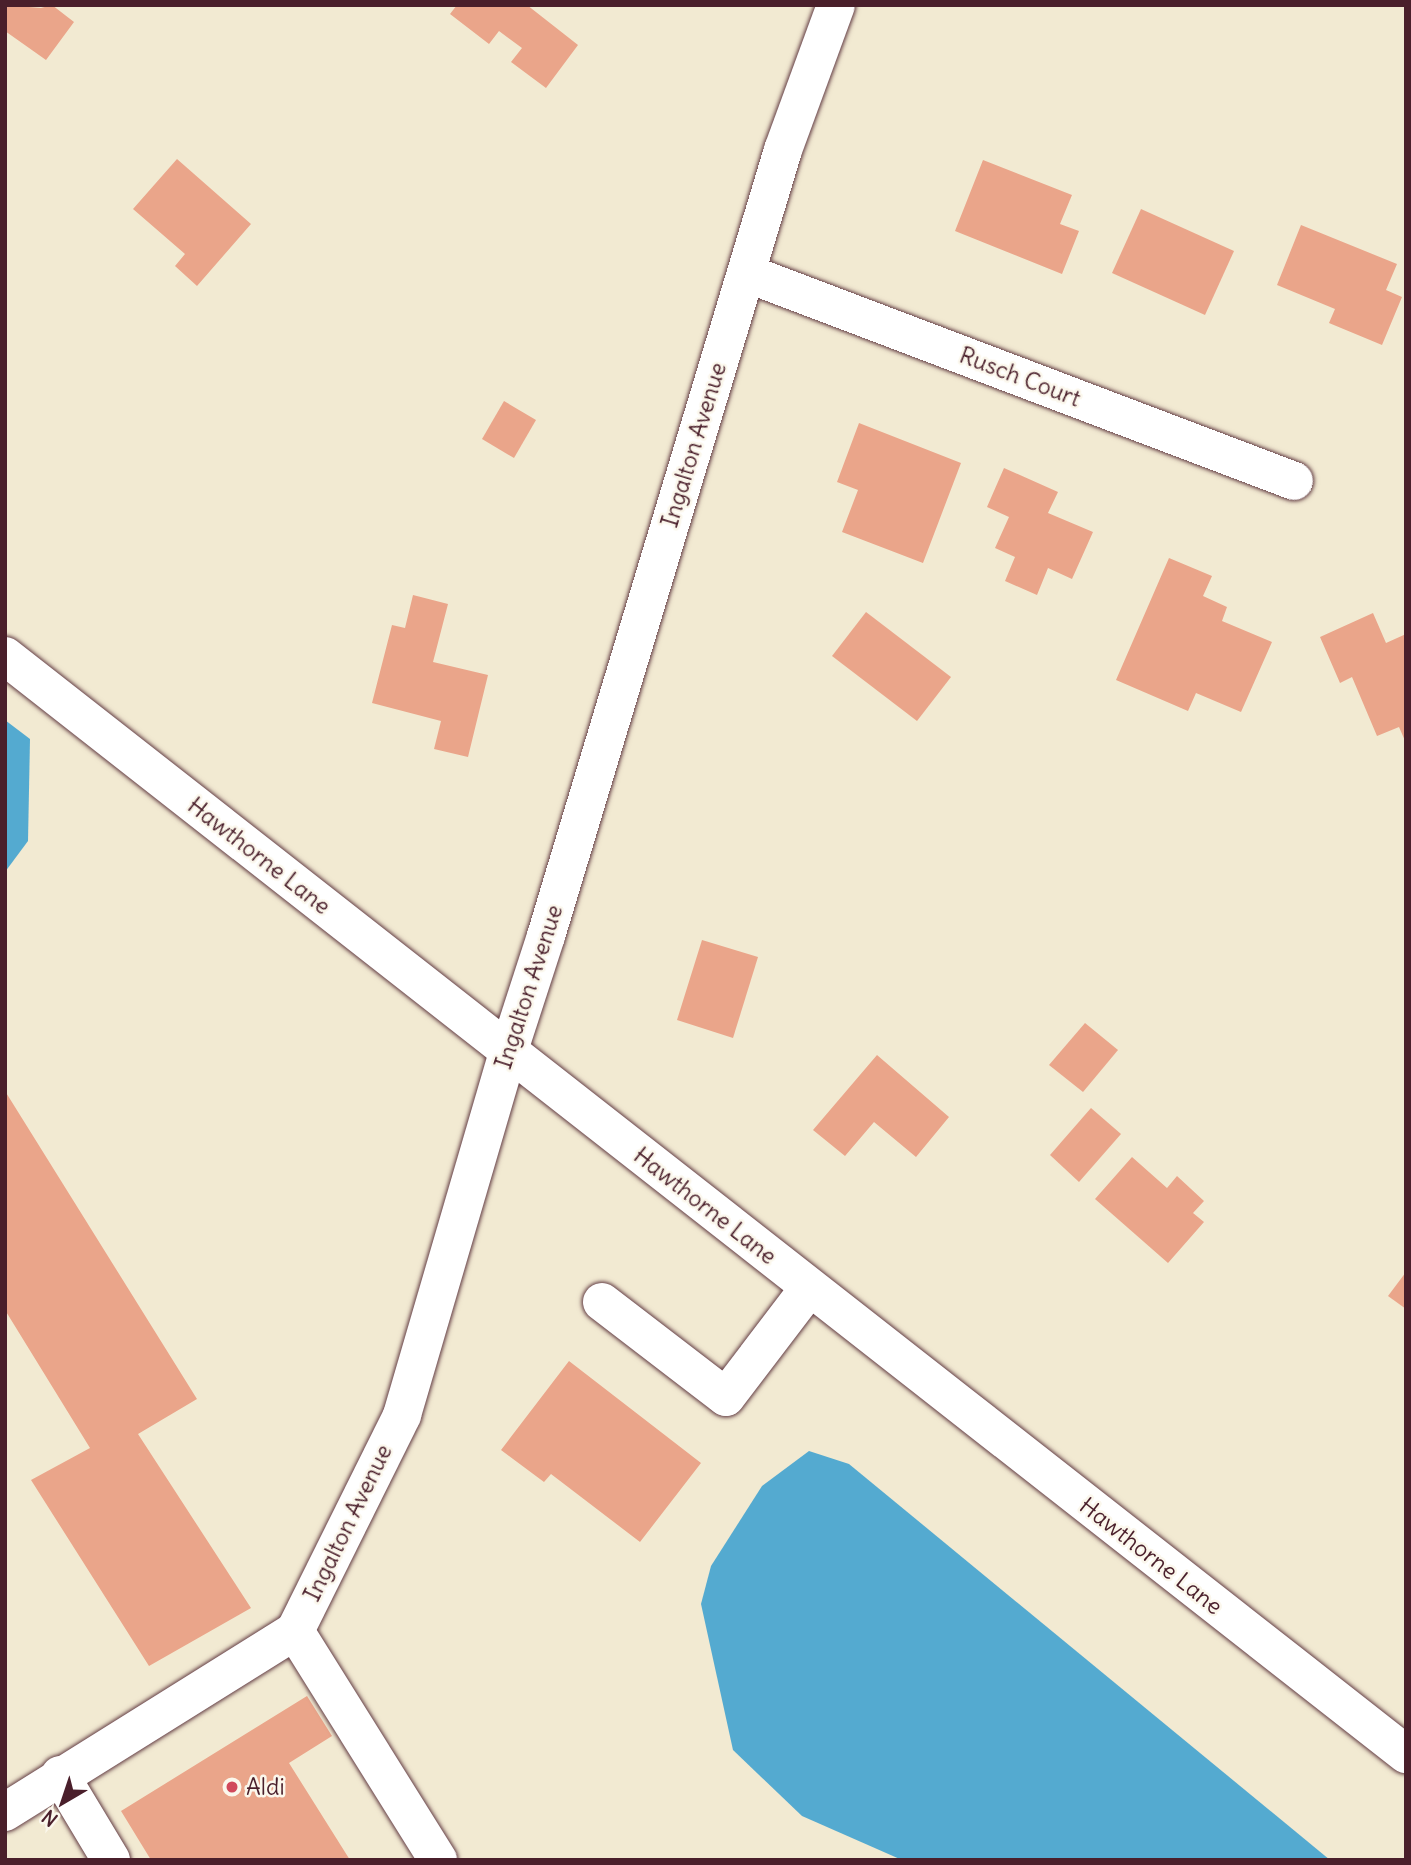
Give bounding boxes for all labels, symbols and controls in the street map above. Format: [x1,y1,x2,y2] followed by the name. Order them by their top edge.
[956,341,1084,413] street label: Rusch Court
[656,359,732,531] street label: Ingalton Avenue
[182,792,336,920] street label: Hawthorne Lane
[489,901,569,1073] street label: Ingalton Avenue
[628,1142,782,1270] street label: Hawthorne Lane
[298,1440,398,1606] street label: Ingalton Avenue
[1074,1492,1228,1620] street label: Hawthorne Lane
[28,1767,98,1837] north arrow
[246,1773,285,1801] place label: Aldi
[224,1779,240,1795] marker: Aldi
[37,1805,62,1832] text: N

